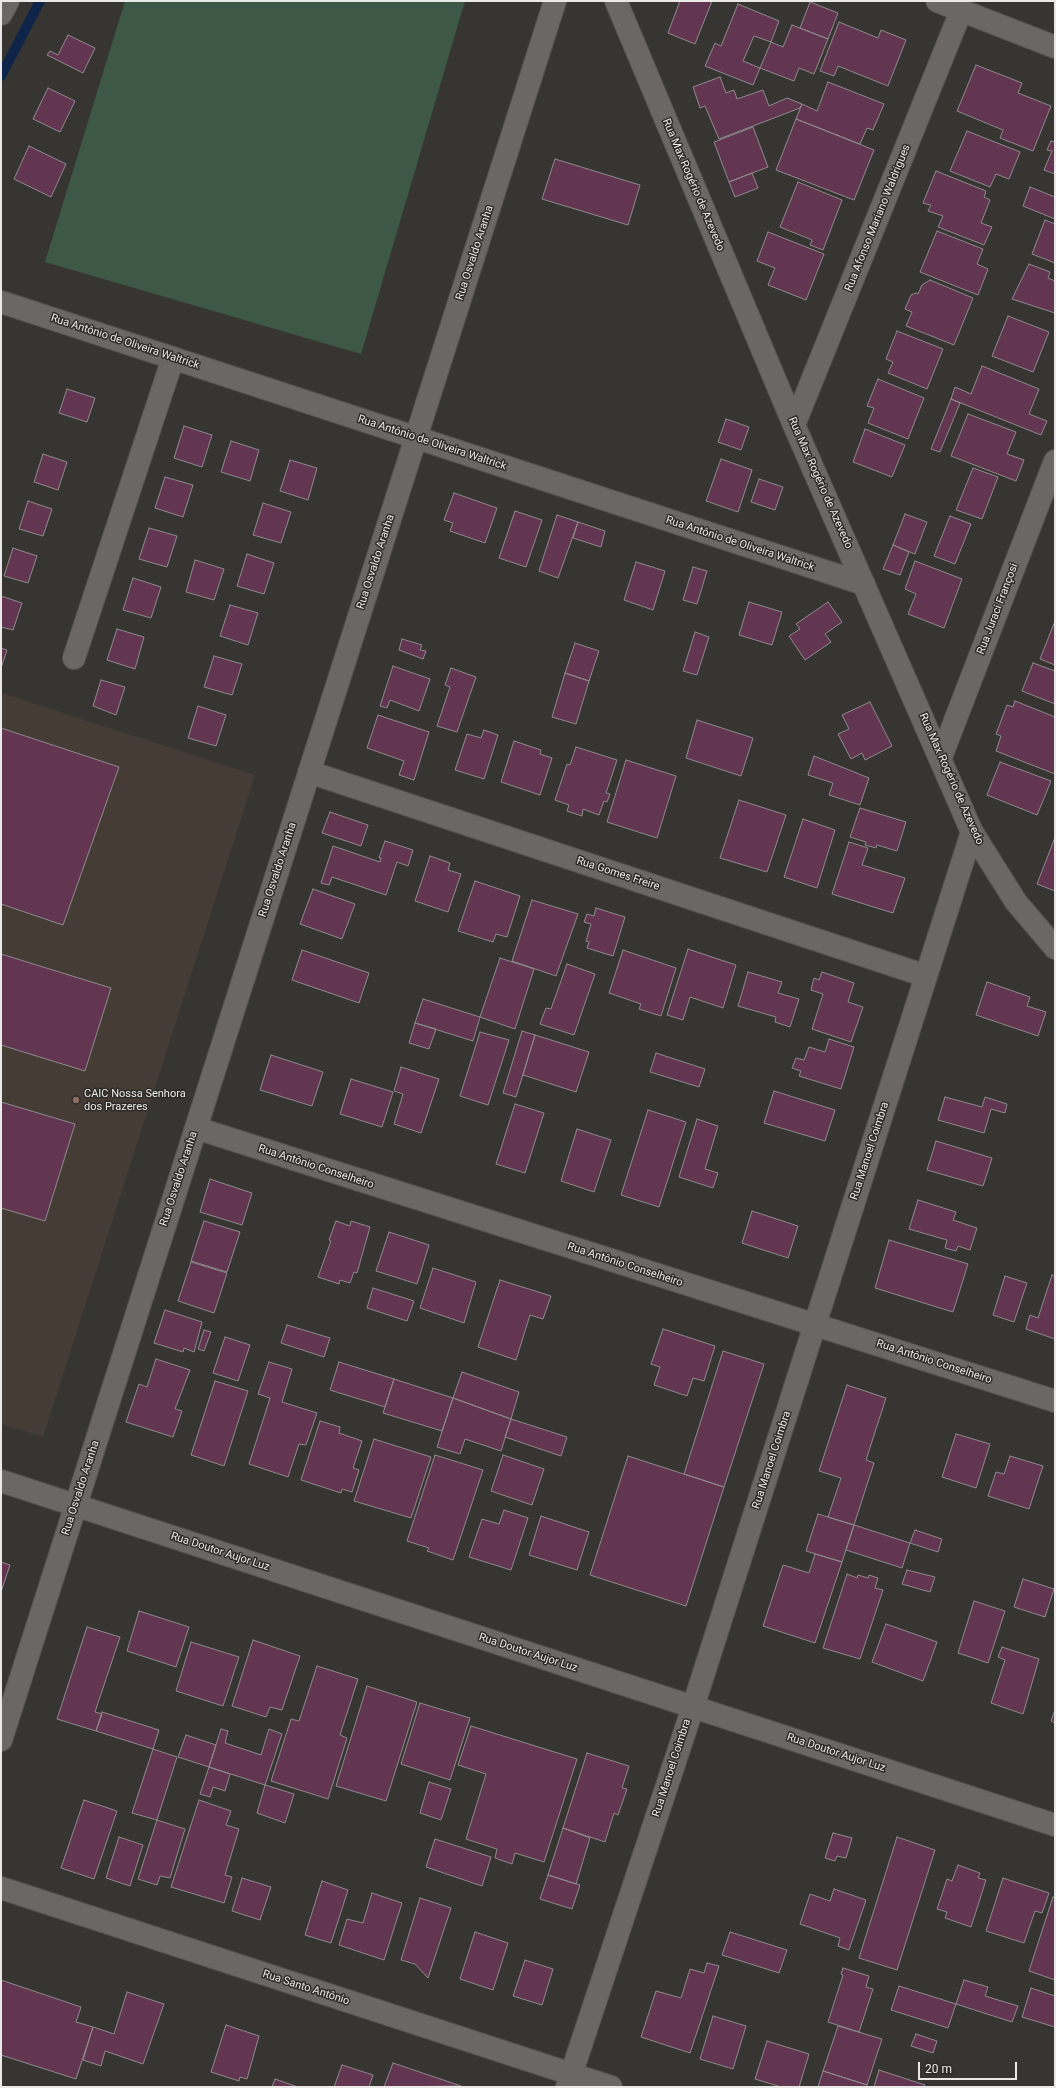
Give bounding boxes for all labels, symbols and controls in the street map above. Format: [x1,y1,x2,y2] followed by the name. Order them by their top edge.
[659,117,727,253] street label: Rua Max Rogério de Azevedo
[842,143,914,293] street label: Rua Afonso Mariano Waldrigues
[453,204,497,302] street label: Rua Osvaldo Aranha
[49,312,201,372] street label: Rua Antônio de Oliveira Waltrick
[356,413,508,473] street label: Rua Antônio de Oliveira Waltrick
[785,415,855,551] street label: Rua Max Rogério de Azevedo
[354,513,398,611] street label: Rua Osvaldo Aranha
[664,514,816,574] street label: Rua Antônio de Oliveira Waltrick
[975,562,1021,656] street label: Rua Juraci Françosi
[916,711,986,847] street label: Rua Max Rogério de Azevedo
[256,821,300,919] street label: Rua Osvaldo Aranha
[575,854,661,894] street label: Rua Gomes Freire
[84,1087,186,1113] place label: CAIC Nossa Senhora dos Prazeres
[71,1095,81,1105] marker: CAIC Nossa Senhora dos Prazeres
[848,1100,892,1202] street label: Rua Manoel Coimbra
[157,1130,201,1228] street label: Rua Osvaldo Aranha
[257,1142,375,1192] street label: Rua Antônio Conselheiro
[566,1240,684,1290] street label: Rua Antônio Conselheiro
[875,1337,993,1387] street label: Rua Antônio Conselheiro
[750,1409,794,1511] street label: Rua Manoel Coimbra
[59,1439,103,1537] street label: Rua Osvaldo Aranha
[169,1530,271,1574] street label: Rua Doutor Aujor Luz
[477,1631,579,1675] street label: Rua Doutor Aujor Luz
[650,1717,694,1819] street label: Rua Manoel Coimbra
[785,1731,887,1775] street label: Rua Doutor Aujor Luz
[261,1968,351,2008] street label: Rua Santo Antônio
[920,2054,1019,2080] scale bar
[925,2062,952,2076] text: 20 m

